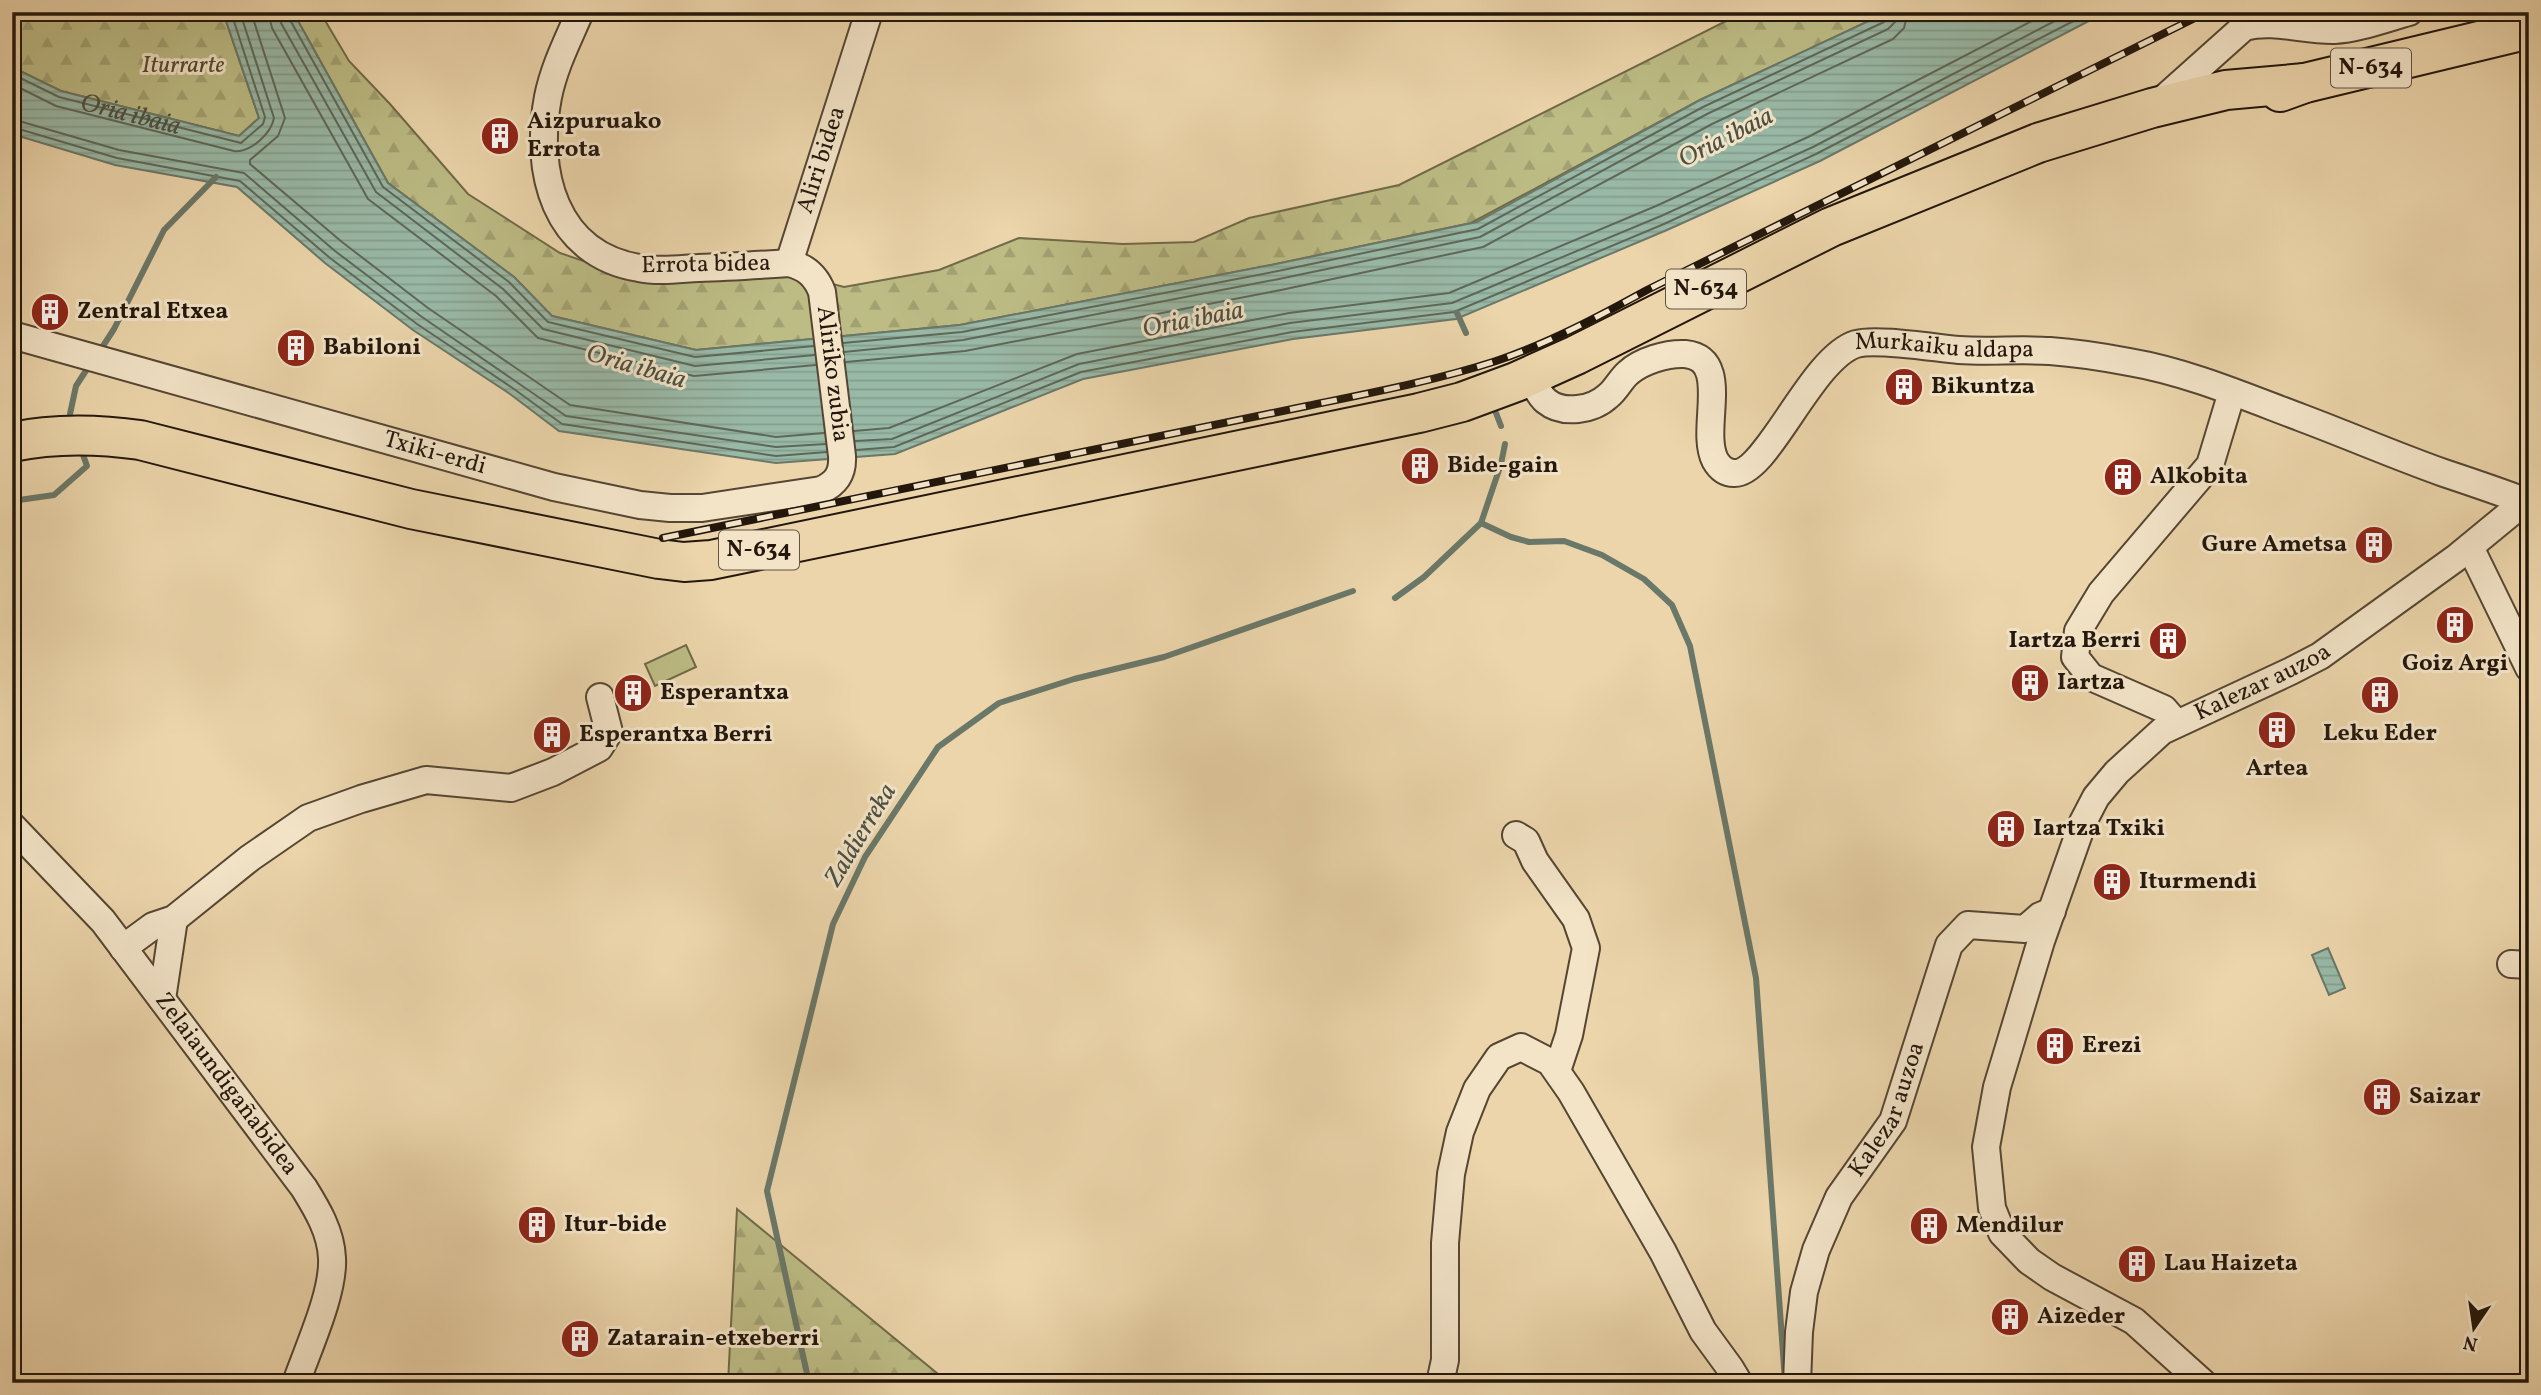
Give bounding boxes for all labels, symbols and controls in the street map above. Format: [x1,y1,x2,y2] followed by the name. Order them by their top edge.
[2331,48,2411,88] road number: N-634
[142,49,225,83] park label: Iturrarte
[76,85,185,145] water label: Oria ibaia
[1672,99,1780,177] water label: Oria ibaia
[789,102,855,218] street label: Aliri bidea
[527,105,662,167] place label: Aizpuruako Errota
[479,115,521,157] building icon: Aizpuruako Errota
[641,247,771,283] street label: Errota bidea
[1666,270,1746,308] road number: N-634
[29,291,71,333] building icon: Zentral Etxea
[1139,293,1247,347] water label: Oria ibaia
[77,295,228,329] place label: Zentral Etxea
[807,304,857,444] street label: Aliriko zubia
[1854,325,2034,368] street label: Murkaiku aldapa
[275,327,317,369] building icon: Babiloni
[323,331,421,365] place label: Babiloni
[582,336,690,398] water label: Oria ibaia
[1883,366,1925,408] building icon: Bikuntza
[1931,370,2035,404] place label: Bikuntza
[379,423,490,484] street label: Txiki-erdi
[1399,445,1441,487] building icon: Bide-gain
[1447,449,1559,483] place label: Bide-gain
[2102,456,2144,498] building icon: Alkobita
[2150,460,2248,494] place label: Alkobita
[2353,524,2395,566] building icon: Gure Ametsa
[2202,528,2347,562] place label: Gure Ametsa
[719,530,799,570] road number: N-634
[2434,604,2476,646] building icon: Goiz Argi
[2147,620,2189,662] building icon: Iartza Berri
[2009,624,2141,658] place label: Iartza Berri
[2189,636,2339,731] street label: Kalezar auzoa
[2402,647,2508,681] place label: Goiz Argi
[2009,662,2051,704] building icon: Iartza
[2057,666,2125,700] place label: Iartza
[612,672,654,714] building icon: Esperantxa
[2359,674,2401,716] building icon: Leku Eder
[660,676,789,710] place label: Esperantxa
[2256,709,2298,751] building icon: Artea
[531,714,573,756] building icon: Esperantxa Berri
[2323,717,2437,751] place label: Leku Eder
[579,718,773,752] place label: Esperantxa Berri
[2246,752,2308,786] place label: Artea
[816,777,906,894] water label: Zaldierreka
[1985,808,2027,850] building icon: Iartza Txiki
[2033,812,2165,846] place label: Iartza Txiki
[2091,861,2133,903] building icon: Iturmendi
[2139,865,2257,899] place label: Iturmendi
[146,986,306,1183] street label: Zelaiaundigañabidea
[2034,1025,2076,1067] building icon: Erezi
[2082,1029,2141,1063] place label: Erezi
[1841,1038,1934,1185] street label: Kalezar auzoa
[2361,1076,2403,1118] building icon: Saizar
[2409,1080,2481,1114] place label: Saizar
[516,1204,558,1246] building icon: Itur-bide
[1908,1205,1950,1247] building icon: Mendilur
[564,1208,667,1242] place label: Itur-bide
[1956,1209,2064,1243] place label: Mendilur
[2116,1243,2158,1285] building icon: Lau Haizeta
[2164,1247,2298,1281] place label: Lau Haizeta
[2440,1294,2510,1364] north arrow
[1989,1296,2031,1338] building icon: Aizeder
[2037,1300,2125,1334] place label: Aizeder
[559,1318,601,1360] building icon: Zatarain-etxeberri
[607,1322,820,1356] place label: Zatarain-etxeberri
[2461,1328,2480,1357] text: N

